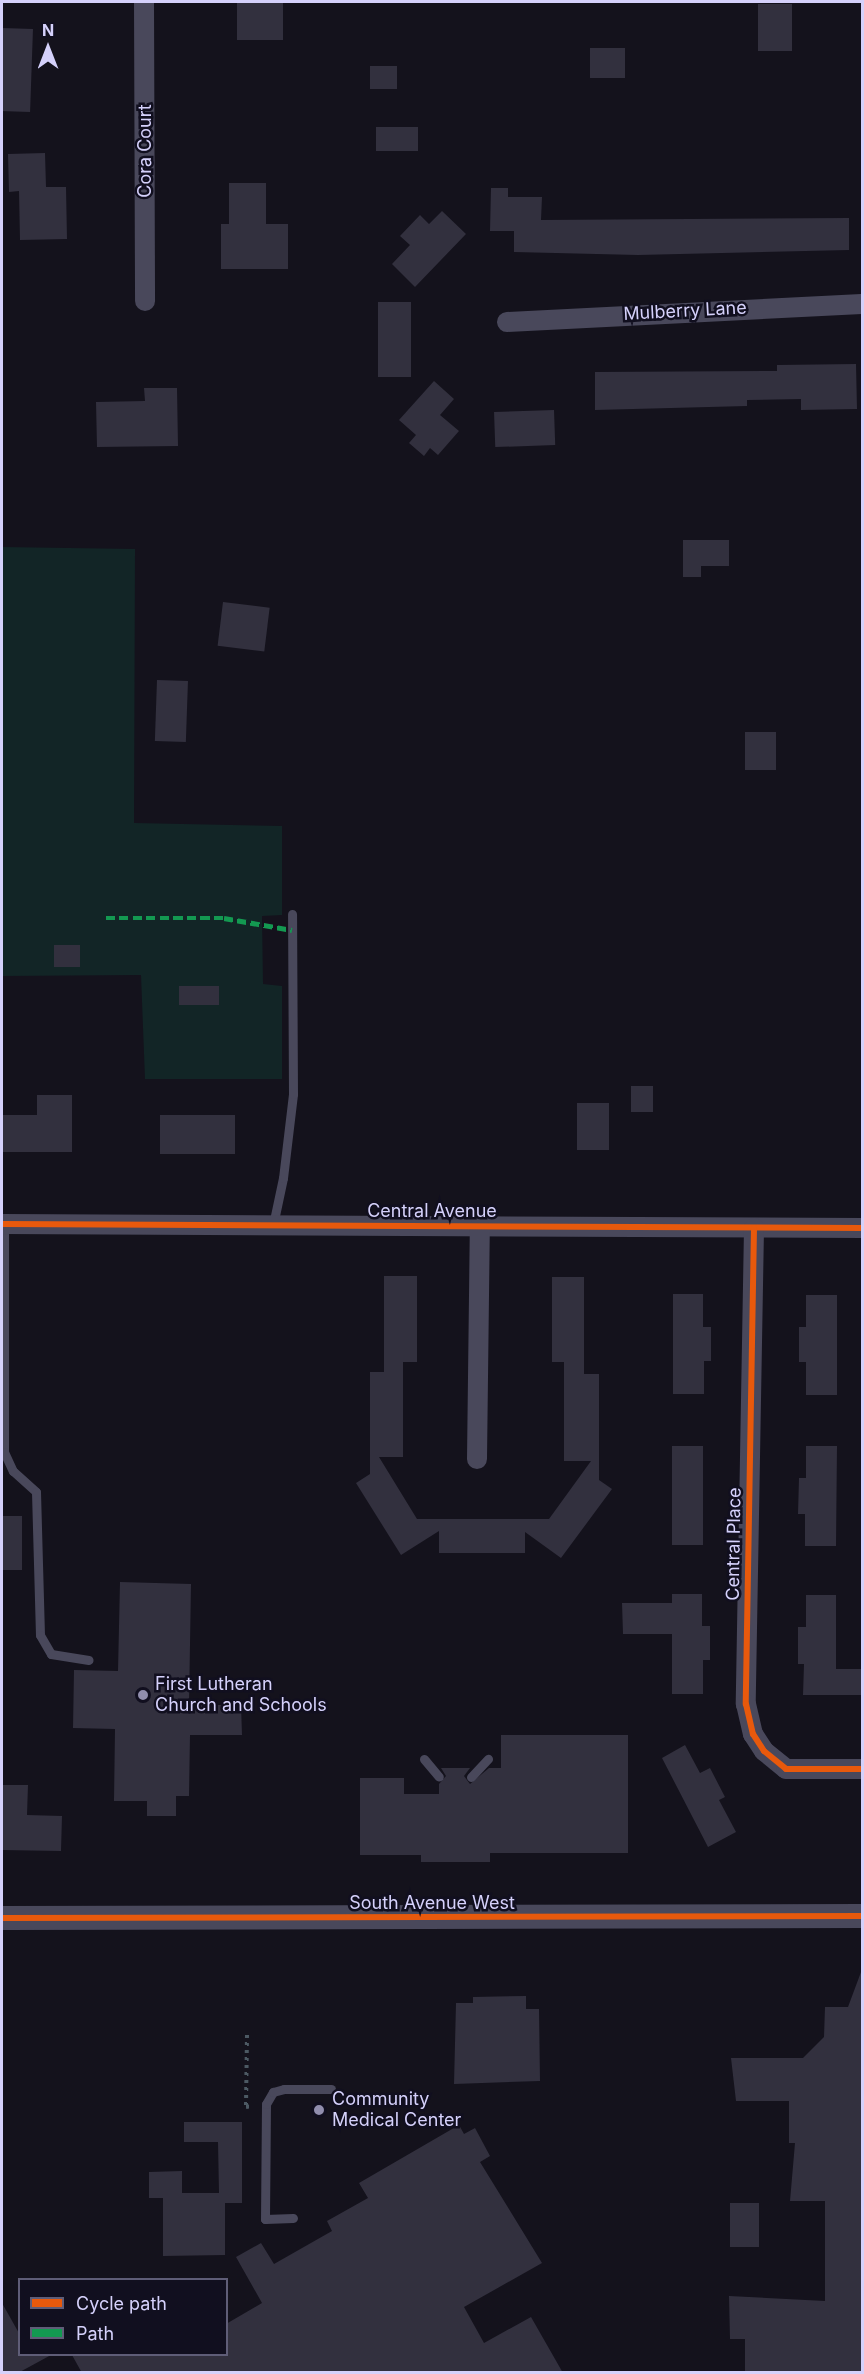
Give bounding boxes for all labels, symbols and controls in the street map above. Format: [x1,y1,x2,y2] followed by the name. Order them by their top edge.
[18,18,78,78] north arrow
[42,20,54,40] text: N
[134,104,156,198] street label: Cora Court
[623,297,747,325] street label: Mulberry Lane
[367,1200,497,1222] street label: Central Avenue
[722,1487,746,1601] street label: Central Place
[155,1674,327,1716] place label: First Lutheran Church and Schools
[136,1688,150,1702] marker: First Lutheran Church and Schools
[349,1892,515,1914] street label: South Avenue West
[332,2089,461,2132] place label: Community Medical Center
[310,2101,328,2119] marker: Community Medical Center
[18,2278,228,2356] legend
[76,2293,167,2314] text: Cycle path
[76,2323,114,2344] text: Path

